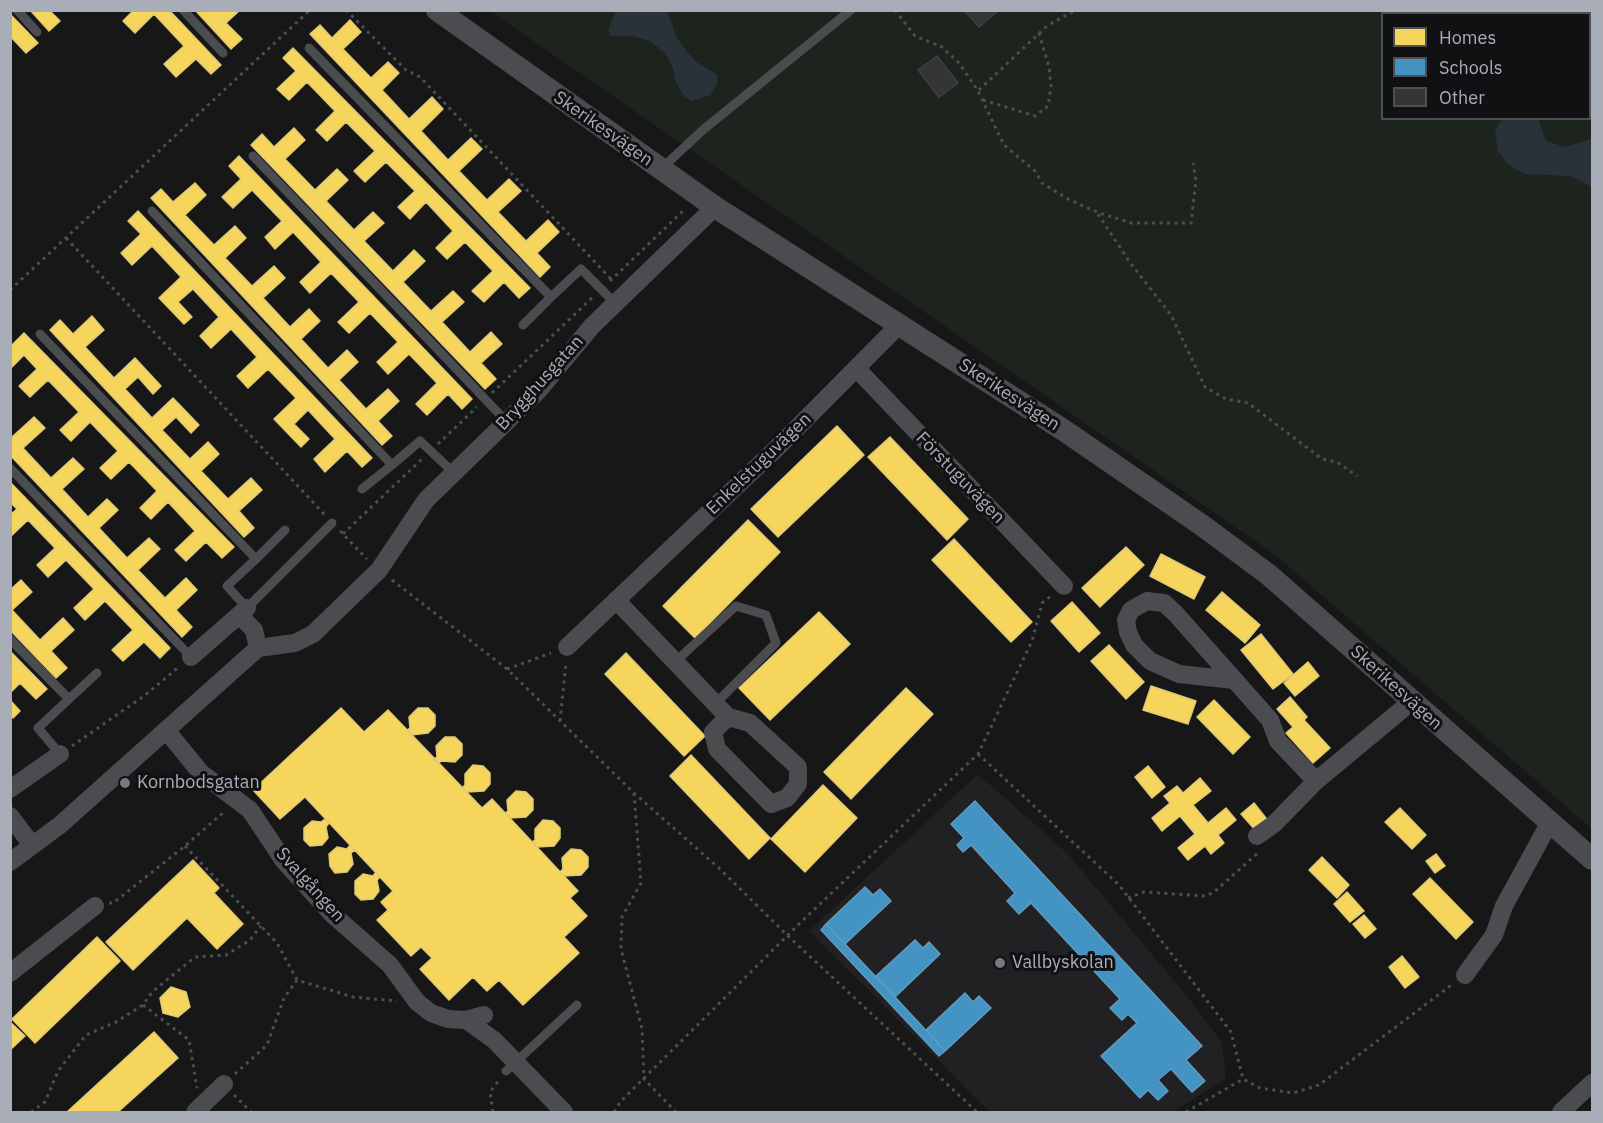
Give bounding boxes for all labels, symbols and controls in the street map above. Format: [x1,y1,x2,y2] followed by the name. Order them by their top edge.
[1381,12,1591,120] legend
[1439,26,1496,49] text: Homes
[1439,56,1503,79] text: Schools
[1439,86,1485,109] text: Other
[549,87,657,171] street label: Skerikesvägen
[492,331,588,435] street label: Brygghusgatan
[954,354,1064,436] street label: Skerikesvägen
[702,409,816,519] street label: Enkelstuguvägen
[911,428,1009,528] street label: Förstuguvägen
[1346,641,1446,735] street label: Skerikesvägen
[137,772,260,794] place label: Kornbodsgatan
[118,776,132,790] marker: Kornbodsgatan
[271,843,349,927] street label: Svalgången
[1012,952,1114,974] place label: Vallbyskolan
[993,956,1007,970] marker: Vallbyskolan

